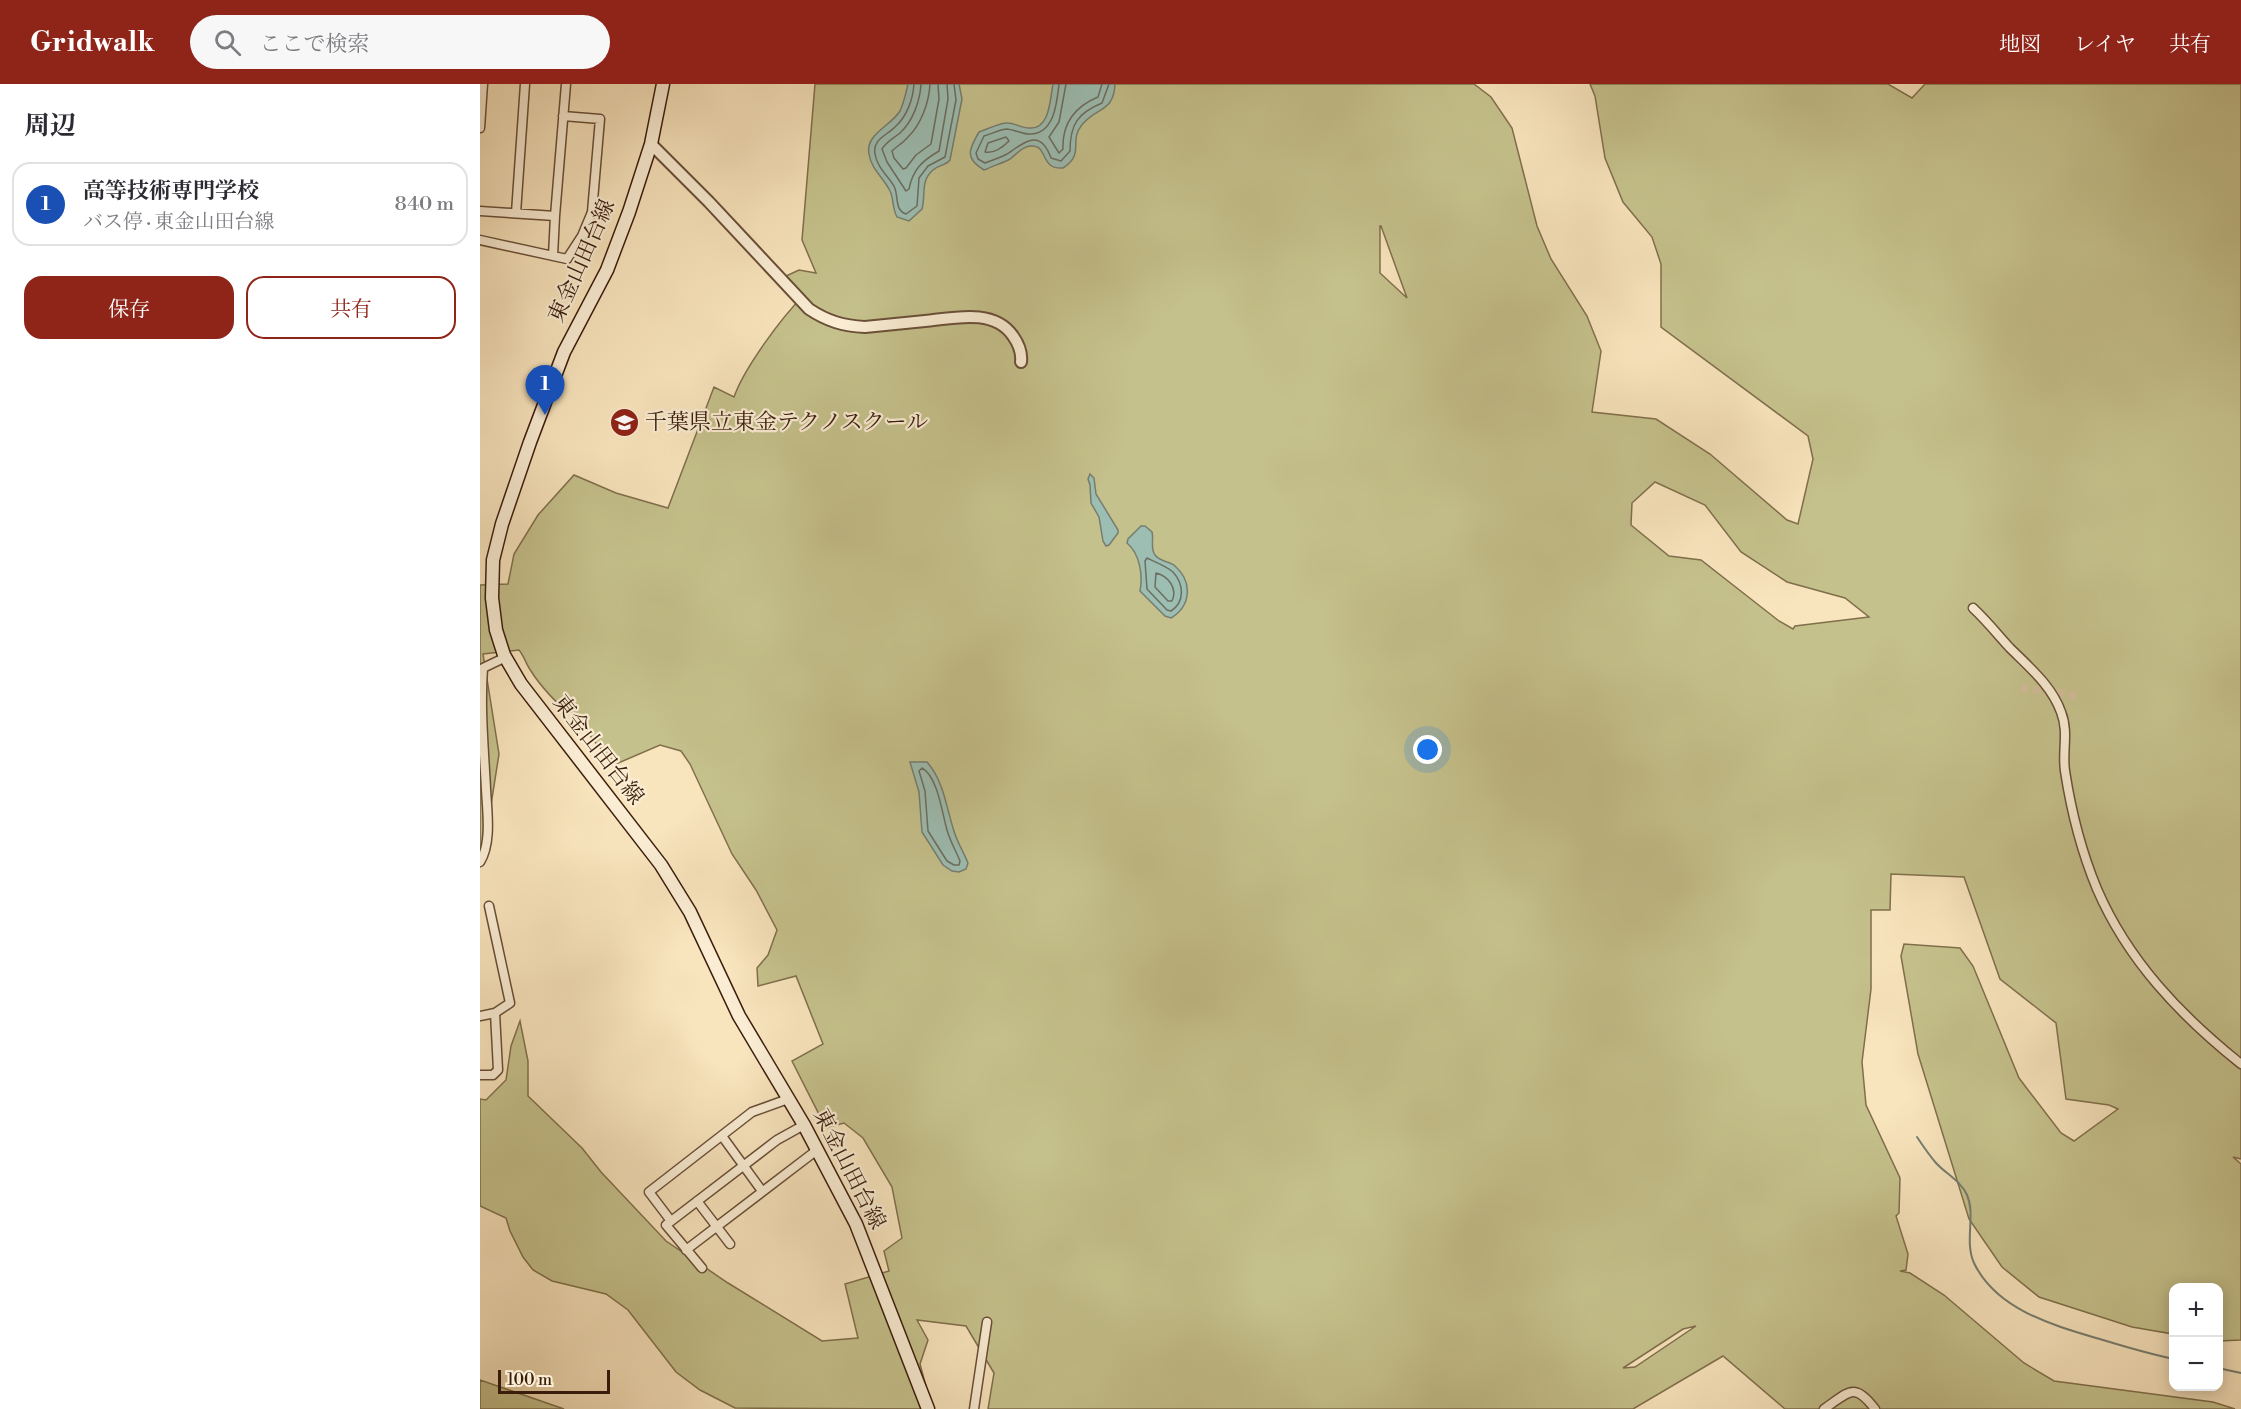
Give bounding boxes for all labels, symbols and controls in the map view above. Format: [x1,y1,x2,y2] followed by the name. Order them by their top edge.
[190,15,610,69] search box
[30,25,154,60] text: Gridwalk
[211,26,244,59] icon: search
[259,31,369,58] text: ここで検索
[1999,32,2041,58] text: 地図
[2074,32,2136,58] text: レイヤ
[2169,32,2211,58] text: 共有
[24,110,76,142] text: 周辺
[83,178,259,205] text: 高等技術専門学校
[41,192,50,217] text: 1
[395,192,454,217] text: 840 m
[543,195,621,327] street label: 東金山田台線
[83,210,275,235] text: バス停 · 東金山田台線
[24,276,234,339] button: 保存
[246,276,456,339] button: 共有
[526,366,564,415] pin: 1
[608,406,640,438] school or university icon: 千葉県立東金テクノスクール
[645,409,928,436] place label: 千葉県立東金テクノスクール
[547,690,649,810] street label: 東金山田台線
[1413,735,1442,764] your location
[807,1104,891,1234] street label: 東金山田台線
[2169,1283,2223,1391] map controls
[2169,1283,2223,1337] button: +
[2169,1337,2223,1391] button: −
[498,1367,610,1394] scale bar
[507,1370,552,1390] text: 100 m

